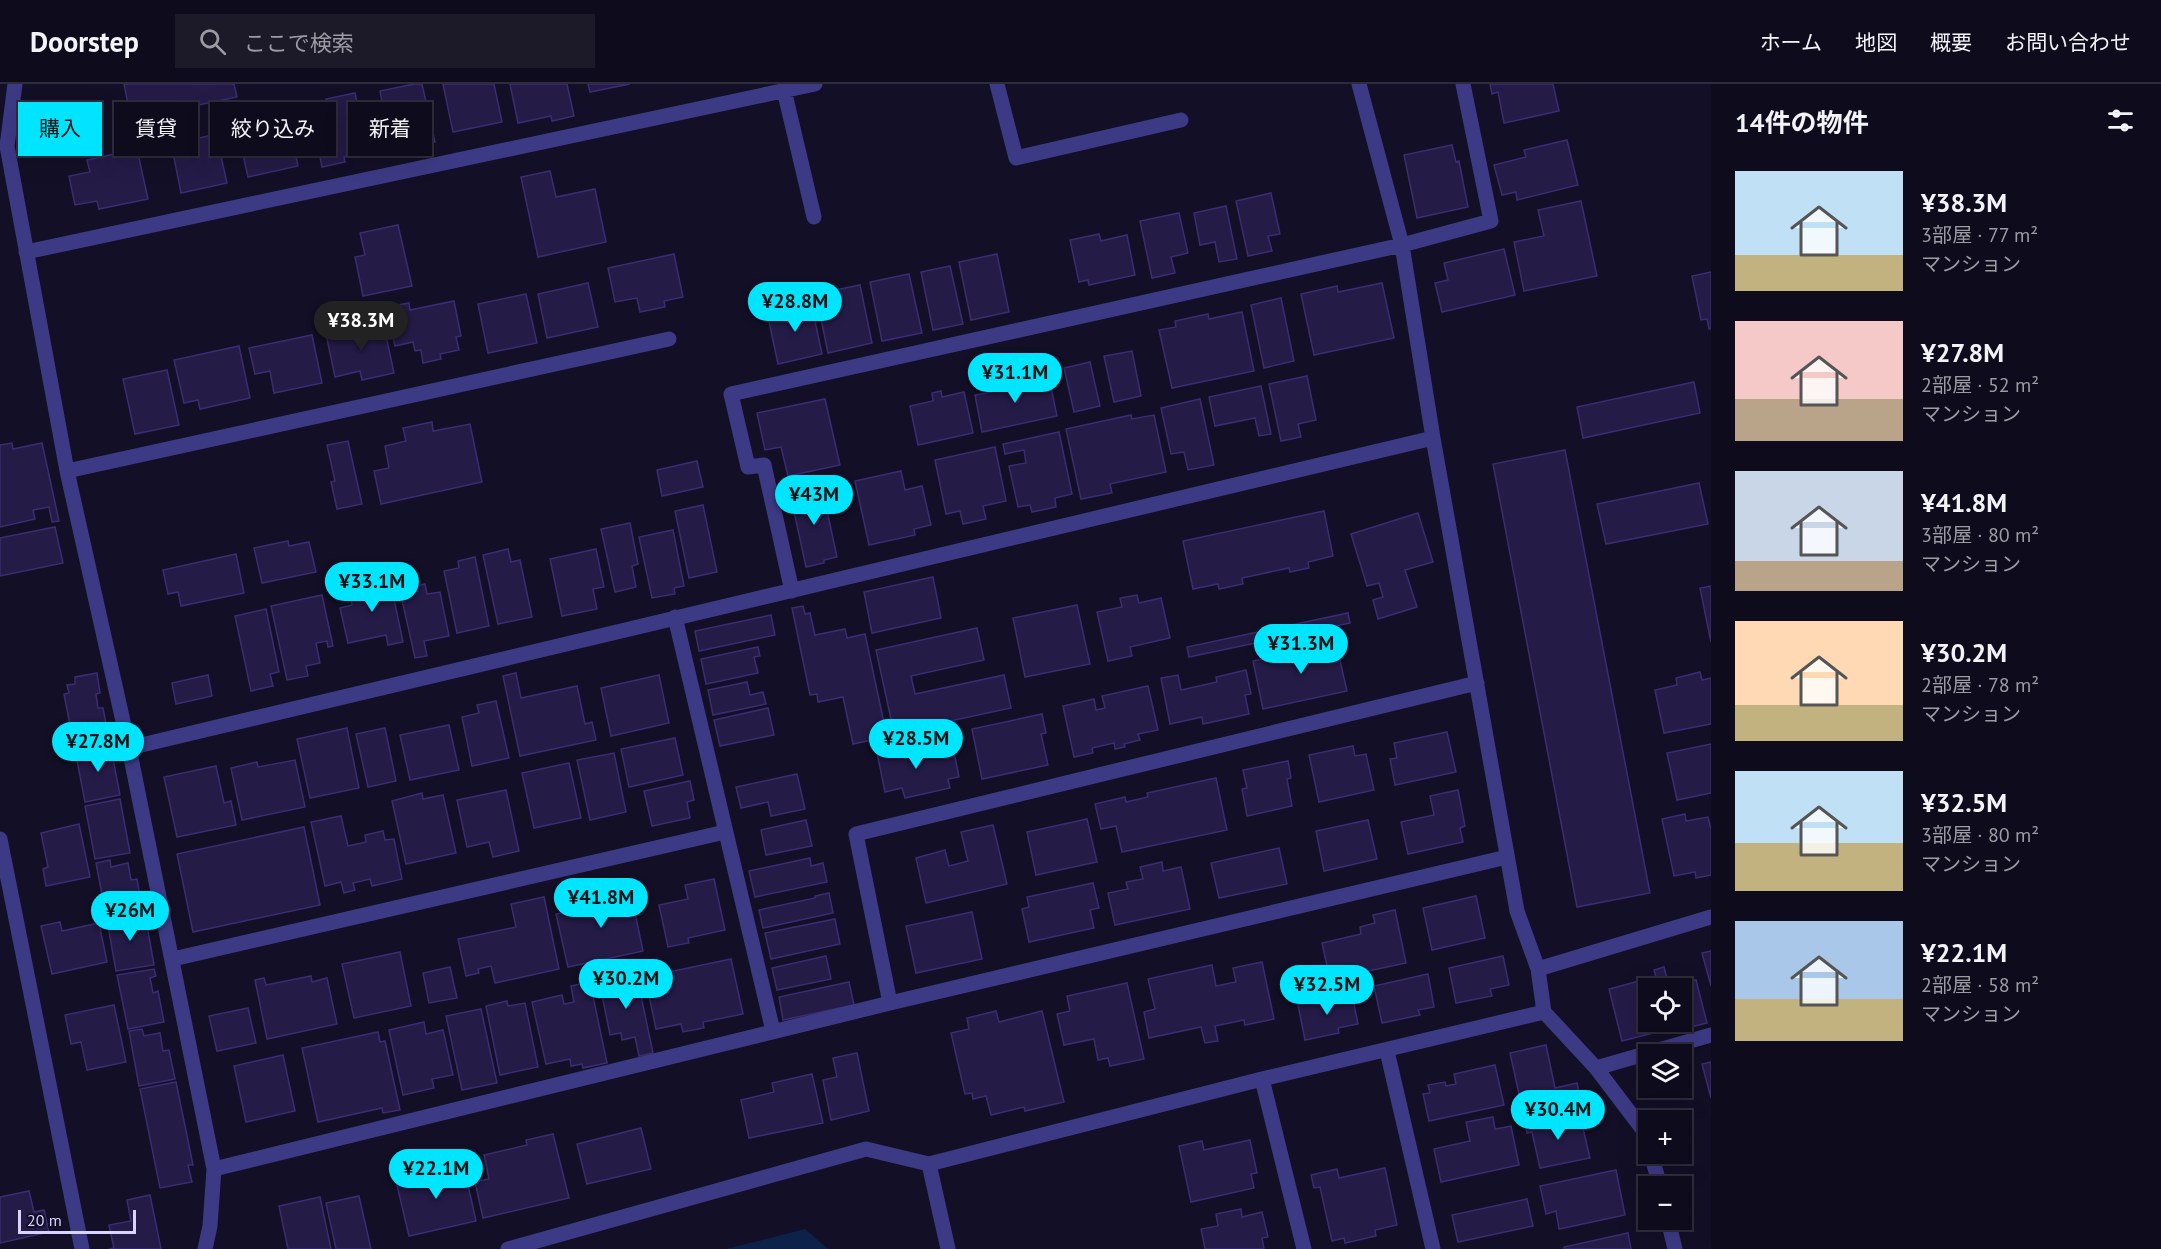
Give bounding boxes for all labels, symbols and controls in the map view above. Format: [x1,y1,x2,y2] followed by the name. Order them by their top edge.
[175,14,595,68] search box
[30,23,139,60] text: Doorstep
[196,25,229,58] icon: search
[244,29,354,57] text: ここで検索
[1760,29,1822,56] text: ホーム
[1855,29,1897,56] text: 地図
[1930,29,1972,56] text: 概要
[2005,29,2131,56] text: お問い合わせ
[18,102,102,156] chip: 購入
[114,102,198,156] chip: 賃貸
[210,102,336,156] chip: 絞り込み
[348,102,432,156] chip: 新着
[2104,104,2137,137] icon: filters
[1735,106,1868,139] text: 14件の物件
[1921,186,2007,219] text: ¥38.3M
[1783,195,1855,267] icon: home
[1921,222,2038,248] text: 3部屋 · 77 m²
[1921,251,2021,277] text: マンション
[746,282,844,333] pin: ¥28.8M
[762,288,828,314] text: ¥28.8M
[312,301,410,352] pin: ¥38.3M
[328,307,394,333] text: ¥38.3M
[1921,336,2004,369] text: ¥27.8M
[1783,345,1855,417] icon: home
[966,353,1064,404] pin: ¥31.1M
[982,359,1048,385] text: ¥31.1M
[1921,372,2039,398] text: 2部屋 · 52 m²
[1921,401,2021,427] text: マンション
[778,475,850,526] pin: ¥43M
[789,481,839,507] text: ¥43M
[1921,486,2007,519] text: ¥41.8M
[1783,495,1855,567] icon: home
[1921,522,2039,548] text: 3部屋 · 80 m²
[1921,551,2021,577] text: マンション
[323,562,421,613] pin: ¥33.1M
[339,568,405,594] text: ¥33.1M
[1252,624,1350,675] pin: ¥31.3M
[1268,630,1334,656] text: ¥31.3M
[1921,636,2007,669] text: ¥30.2M
[1783,645,1855,717] icon: home
[1921,672,2039,698] text: 2部屋 · 78 m²
[1921,701,2021,727] text: マンション
[867,719,965,770] pin: ¥28.5M
[49,722,147,773] pin: ¥27.8M
[883,725,949,751] text: ¥28.5M
[66,728,130,754] text: ¥27.8M
[1921,786,2007,819] text: ¥32.5M
[1783,795,1855,867] icon: home
[1921,822,2039,848] text: 3部屋 · 80 m²
[1921,851,2021,877] text: マンション
[552,878,650,929] pin: ¥41.8M
[568,884,634,910] text: ¥41.8M
[94,891,166,942] pin: ¥26M
[105,897,155,923] text: ¥26M
[1921,936,2007,969] text: ¥22.1M
[1783,945,1855,1017] icon: home
[577,959,675,1010] pin: ¥30.2M
[593,965,659,991] text: ¥30.2M
[1278,965,1376,1016] pin: ¥32.5M
[1294,971,1360,997] text: ¥32.5M
[1921,972,2039,998] text: 2部屋 · 58 m²
[1638,978,1692,1230] map controls
[1638,978,1692,1032] button: locate
[1921,1001,2021,1027] text: マンション
[1638,1044,1692,1098] button: layers
[1509,1090,1607,1141] pin: ¥30.4M
[1525,1096,1591,1122] text: ¥30.4M
[1638,1110,1692,1164] button: +
[387,1149,485,1200] pin: ¥22.1M
[403,1155,469,1181] text: ¥22.1M
[1638,1176,1692,1230] button: −
[18,1207,136,1234] scale bar
[27,1210,62,1230] text: 20 m

